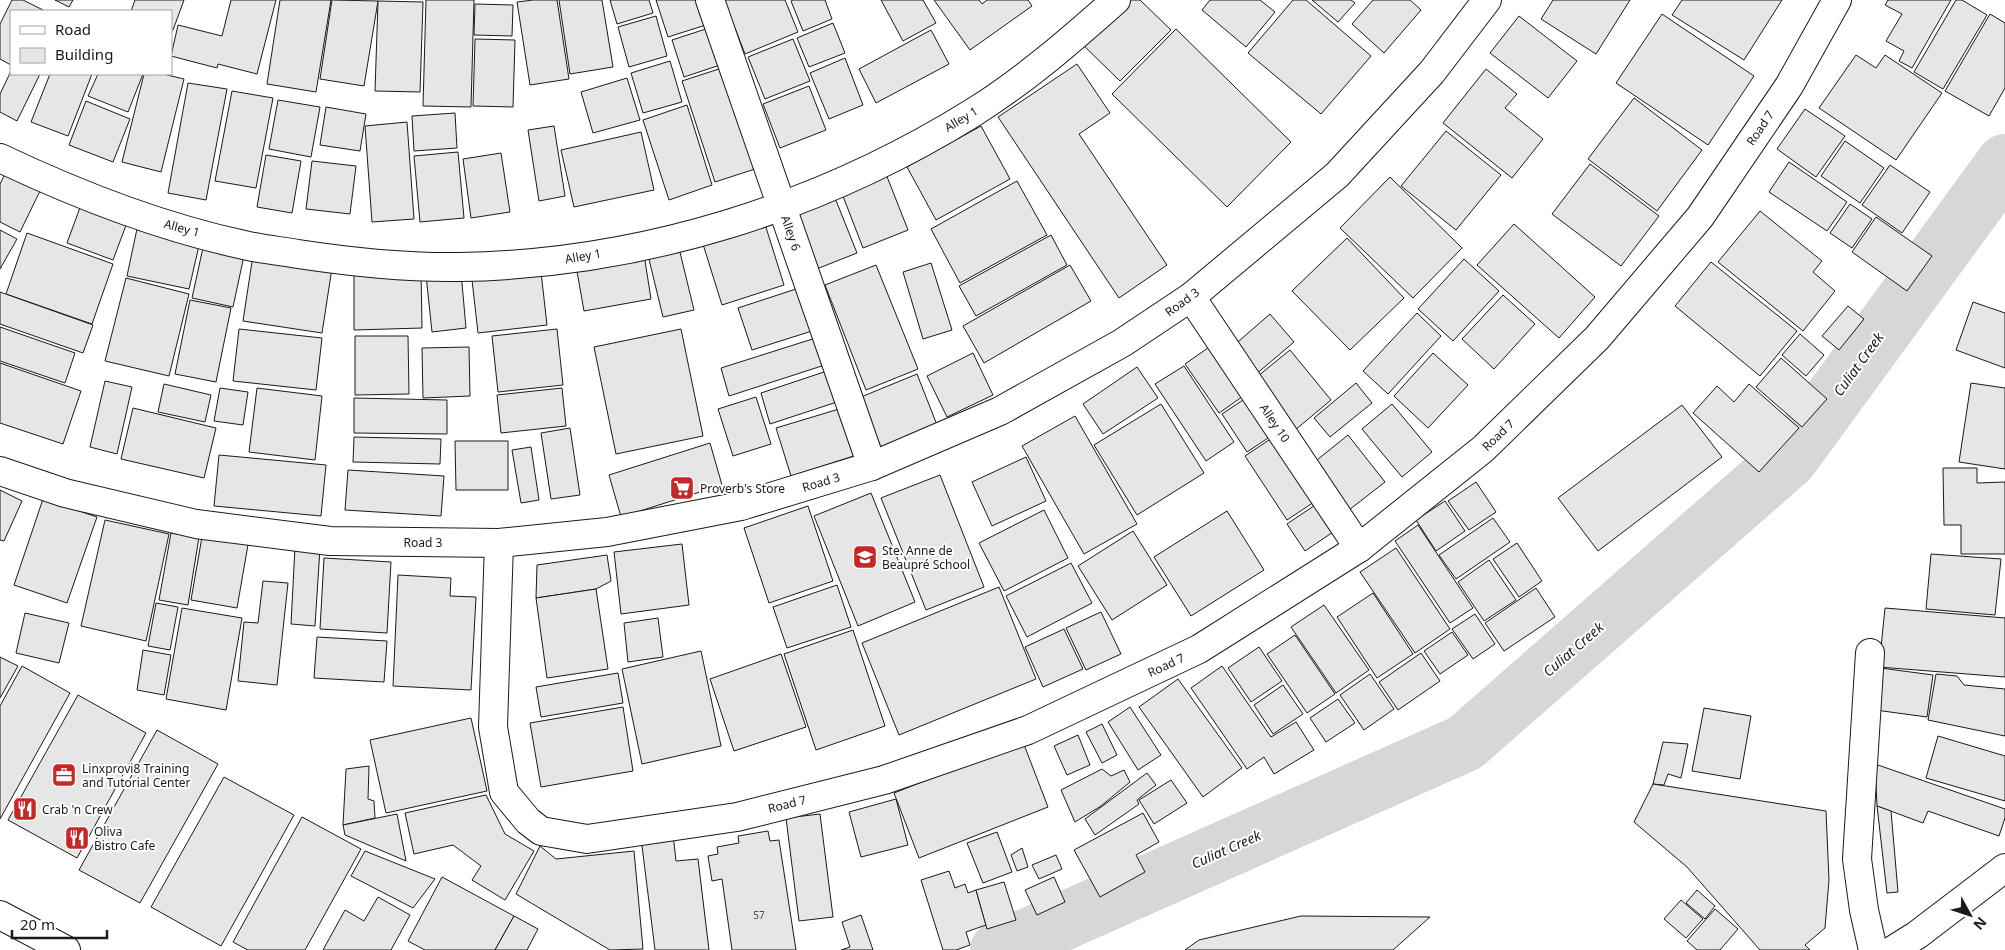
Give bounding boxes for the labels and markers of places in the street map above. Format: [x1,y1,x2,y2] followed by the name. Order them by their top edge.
[669,475,695,501] supermarket icon: Proverb's Store
[700,480,785,497] place label: Proverb's Store
[882,542,970,573] place label: Ste. Anne de Beaupré School
[852,544,878,570] school or university icon: Ste. Anne de Beaupré School
[82,760,191,791] place label: Linxprovi8 Training and Tutorial Center
[51,762,77,788] office icon: Linxprovi8 Training and Tutorial Center
[12,796,38,822] restaurant icon: Crab 'n Crew
[42,801,113,818] place label: Crab 'n Crew
[94,823,156,854] place label: Oliva Bistro Cafe
[64,825,90,851] restaurant icon: Oliva Bistro Cafe

